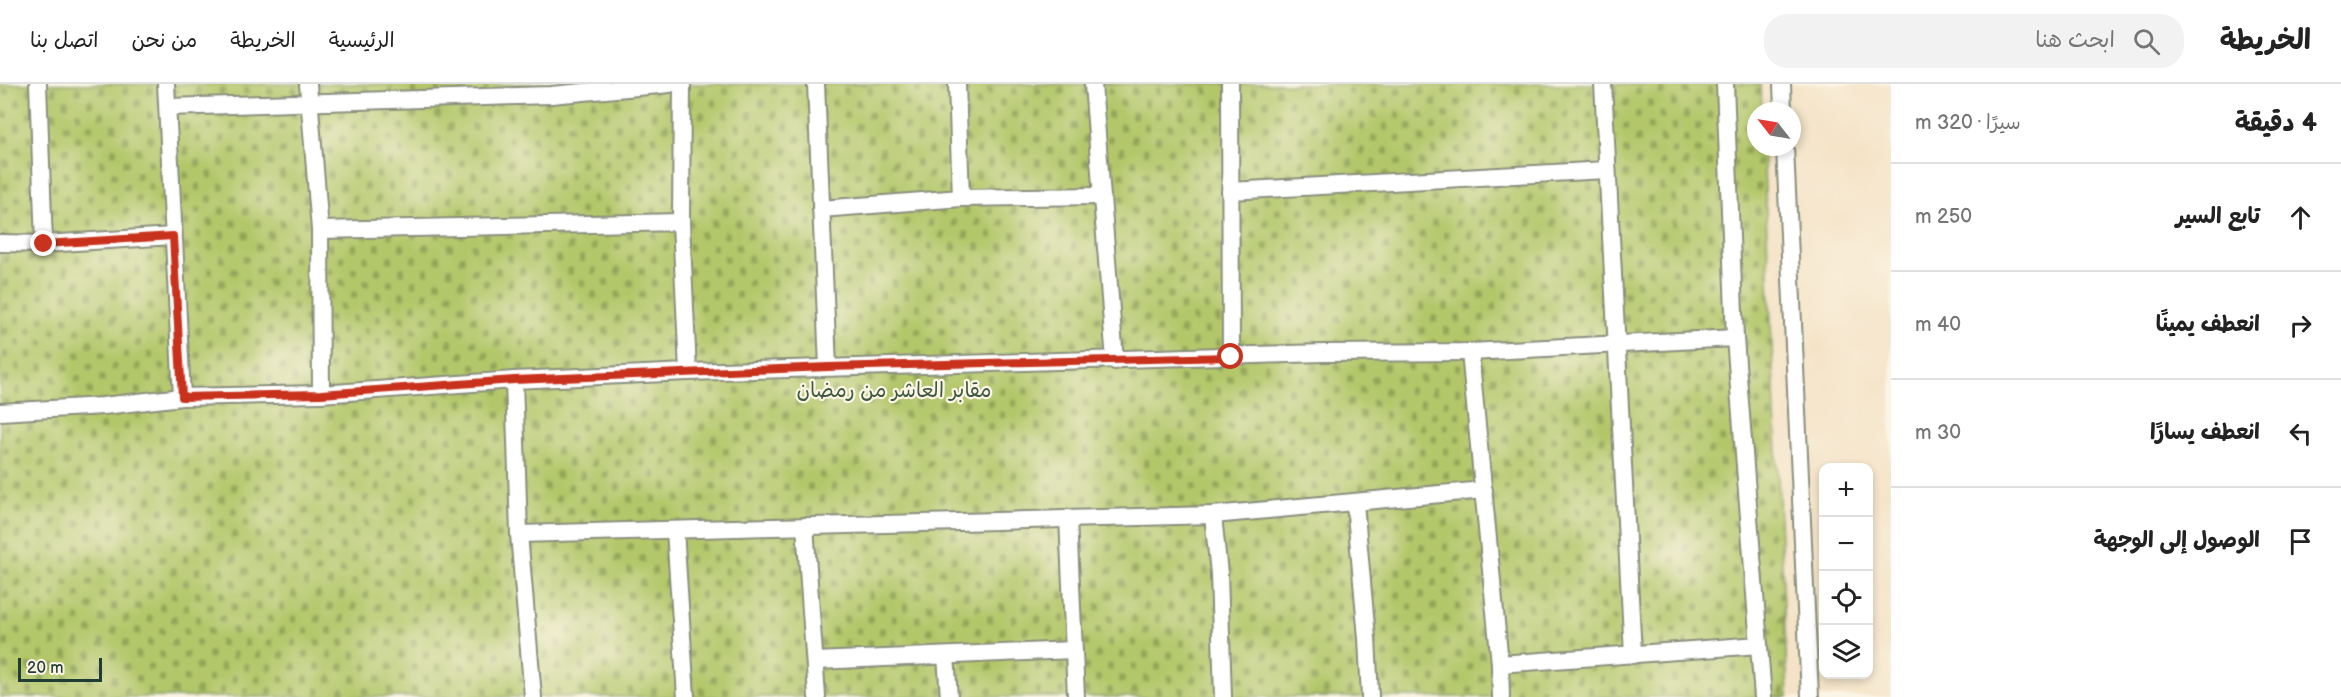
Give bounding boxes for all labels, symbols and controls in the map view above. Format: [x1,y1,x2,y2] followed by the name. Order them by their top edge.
[1764,14,2184,68] search box
[2220,24,2311,57] text: الخريطة
[2130,25,2163,58] icon: search
[2035,27,2115,54] text: ابحث هنا
[30,28,98,53] text: اتصل بنا
[131,28,197,53] text: من نحن
[230,28,296,53] text: الخريطة
[329,28,395,53] text: الرئيسية
[1747,102,1801,156] north arrow
[2235,108,2317,139] text: 4 دقيقة
[1915,111,2021,135] text: سيرًا · 320 m
[2284,201,2317,234] icon: ahead
[2176,203,2260,230] text: تابع السير
[1915,205,1972,229] text: 250 m
[30,230,56,256] route end
[2284,309,2317,342] icon: right
[2156,311,2260,338] text: انعطف يمينًا
[1915,313,1961,337] text: 40 m
[1217,343,1243,369] route start
[796,378,992,403] park label: مقابر العاشر من رمضان
[2284,417,2317,450] icon: left
[2150,419,2260,446] text: انعطف يسارًا
[1915,421,1961,445] text: 30 m
[1819,463,1873,679] map controls
[1819,463,1873,517] button: +
[1819,517,1873,571] button: −
[2284,525,2317,558] icon: arrive
[2093,527,2260,554] text: الوصول إلى الوجهة
[1819,571,1873,625] button: locate
[1819,625,1873,679] button: layers
[18,655,102,682] scale bar
[27,659,63,678] text: 20 m

